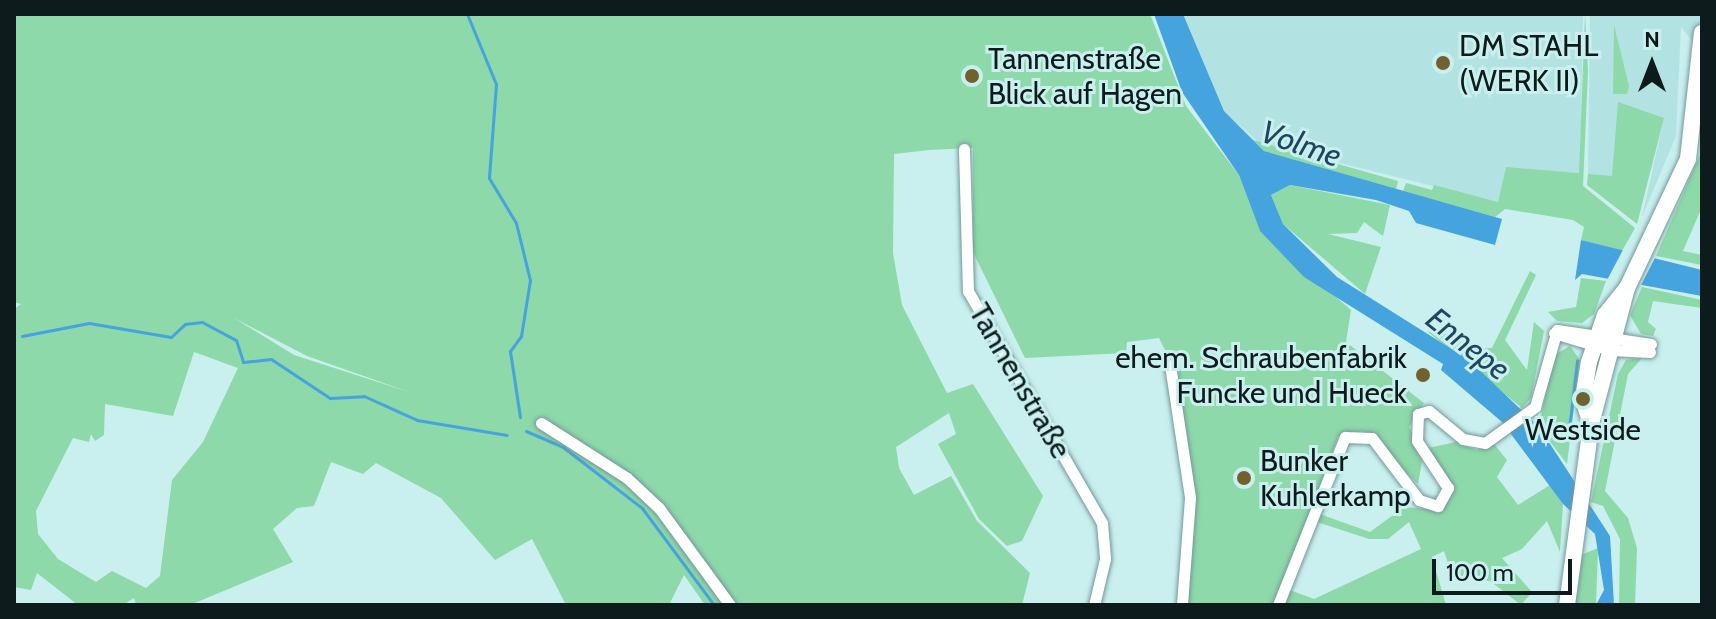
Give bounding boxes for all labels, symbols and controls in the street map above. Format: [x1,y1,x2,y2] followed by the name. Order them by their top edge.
[1612,24,1692,104] north arrow
[1644,26,1660,53] text: N
[1459,28,1598,98] place label: DM STAHL (WERK II)
[988,41,1182,112] place label: Tannenstraße Blick auf Hagen
[1434,54,1452,72] marker: DM STAHL (WERK II)
[963,67,981,85] marker: Tannenstraße Blick auf Hagen
[1256,113,1346,175] water label: Volme
[961,297,1079,465] street label: Tannenstraße
[1419,299,1517,389] water label: Ennepe
[1115,340,1407,410] place label: ehem. Schraubenfabrik Funcke und Hueck
[1414,366,1432,384] marker: ehem. Schraubenfabrik Funcke und Hueck
[1574,390,1592,408] marker: Westside
[1525,412,1641,448] place label: Westside
[1260,443,1411,514] place label: Bunker Kuhlerkamp
[1235,469,1253,487] marker: Bunker Kuhlerkamp
[1436,543,1576,593] scale bar
[1446,558,1514,587] text: 100 m

